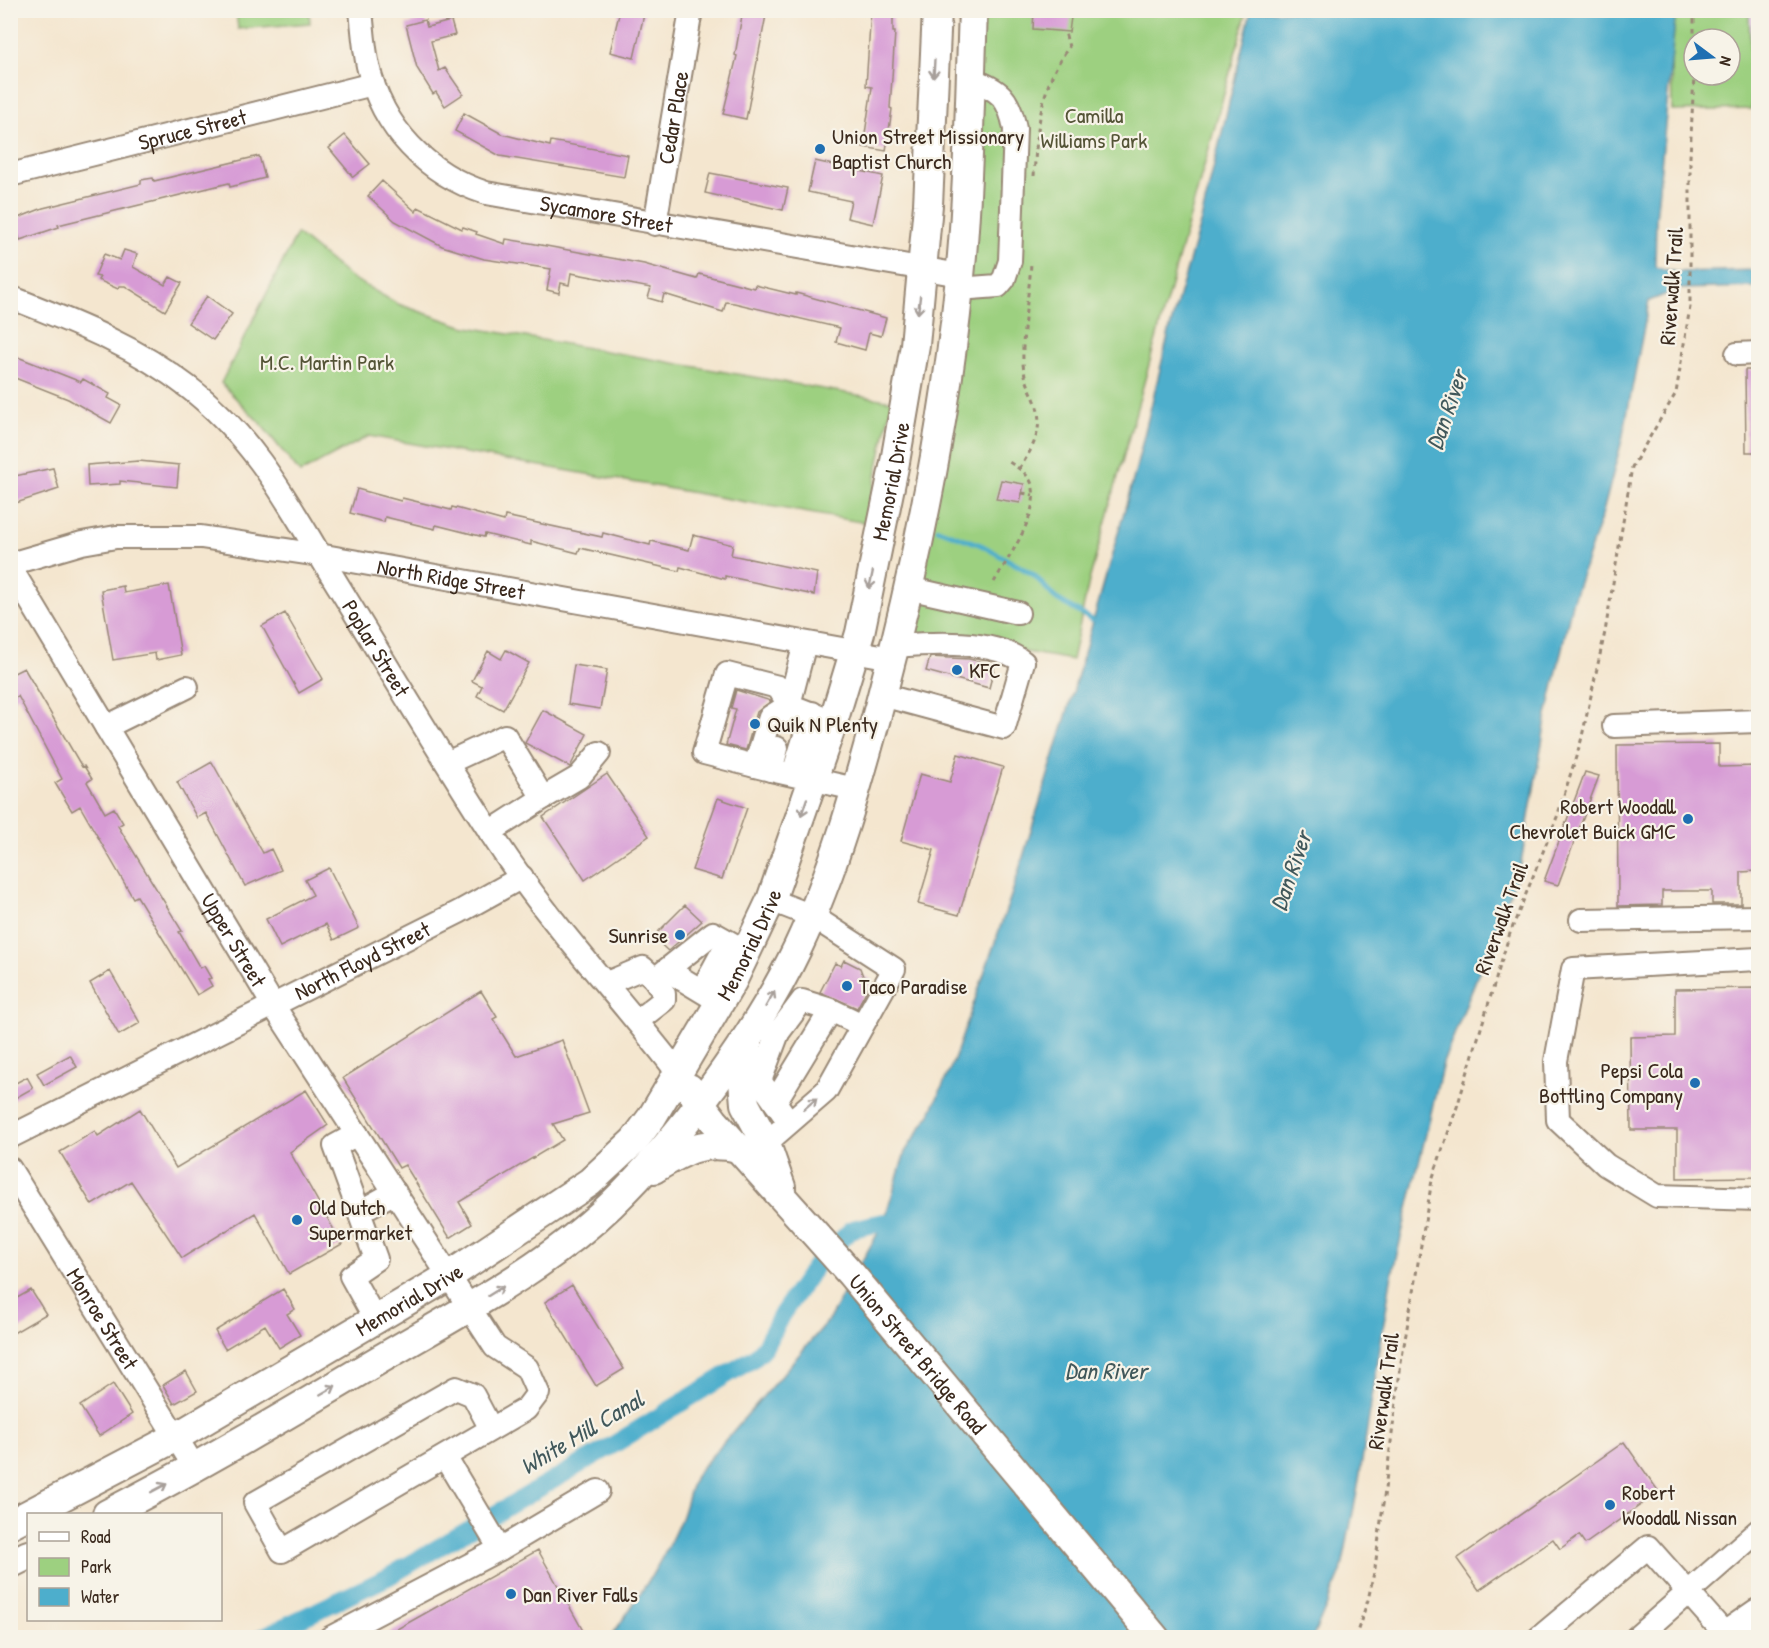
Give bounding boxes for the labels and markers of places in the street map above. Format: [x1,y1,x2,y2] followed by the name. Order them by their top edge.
[832,121,1024,176] place label: Union Street Missionary Baptist Church
[813,142,827,156] marker: Union Street Missionary Baptist Church
[969,655,1001,685] place label: KFC
[950,663,964,677] marker: KFC
[767,709,878,739] place label: Quik N Plenty
[748,717,762,731] marker: Quik N Plenty
[1509,791,1677,846] place label: Robert Woodall Chevrolet Buick GMC
[1681,812,1695,826] marker: Robert Woodall Chevrolet Buick GMC
[609,920,668,950] place label: Sunrise
[673,928,687,942] marker: Sunrise
[859,971,968,1001] place label: Taco Paradise
[840,979,854,993] marker: Taco Paradise
[1539,1055,1683,1110] place label: Pepsi Cola Bottling Company
[1688,1076,1702,1090] marker: Pepsi Cola Bottling Company
[309,1192,412,1247] place label: Old Dutch Supermarket
[290,1213,304,1227] marker: Old Dutch Supermarket
[1622,1477,1737,1532] place label: Robert Woodall Nissan
[1603,1498,1617,1512] marker: Robert Woodall Nissan
[523,1579,638,1609] place label: Dan River Falls
[504,1587,518,1601] marker: Dan River Falls

